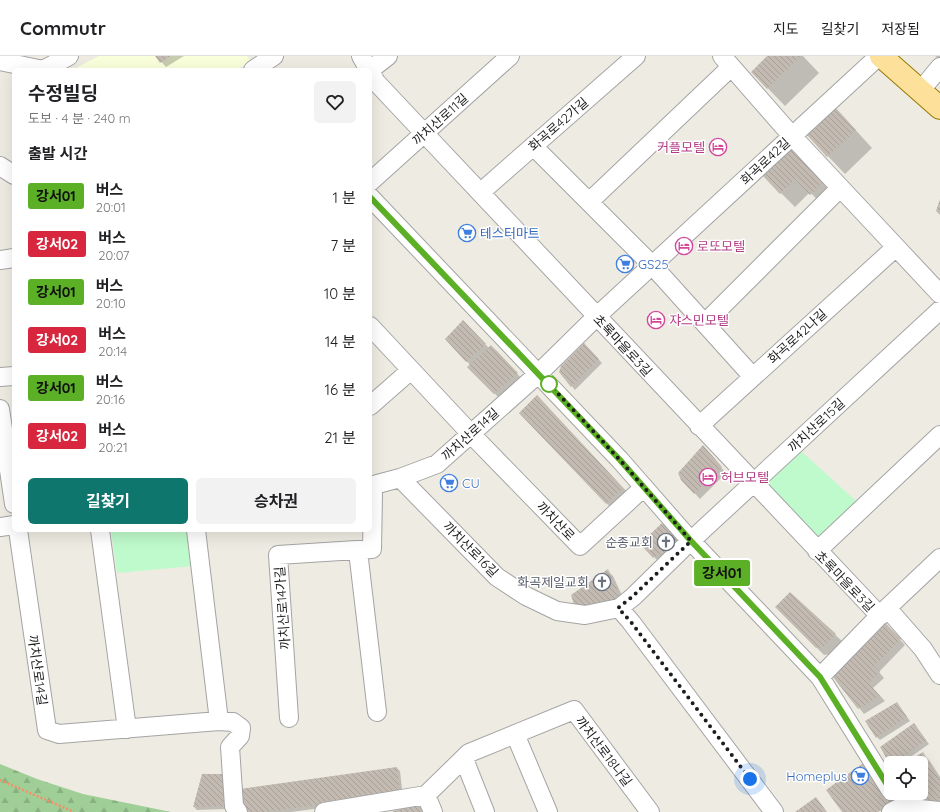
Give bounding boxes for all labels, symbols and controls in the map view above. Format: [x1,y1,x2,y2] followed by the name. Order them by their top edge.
[20,16,106,40] text: Commutr
[773,20,799,38] text: 지도
[821,20,859,38] text: 길찾기
[881,20,920,38] text: 저장됨
[28,81,98,105] text: 수정빌딩
[314,81,356,123] button: heart
[409,90,471,148] street label: 까치산로11길
[525,94,591,154] street label: 화곡로42가길
[28,110,131,126] text: 도보 · 4 분 · 240 m
[737,134,793,188] street label: 화곡로42길
[708,137,728,157] hotel icon: 커플모텔
[657,139,705,155] place label: 커플모텔
[28,144,87,163] text: 출발 시간
[96,180,123,199] text: 버스
[36,187,76,205] text: 강서01
[333,188,356,207] text: 1 분
[96,199,126,215] text: 20:01
[457,223,477,243] supermarket icon: 테스터마트
[480,225,540,241] place label: 테스터마트
[98,228,126,247] text: 버스
[36,235,78,253] text: 강서02
[330,236,356,255] text: 7 분
[674,236,694,256] hotel icon: 로또모텔
[697,238,745,254] place label: 로또모텔
[98,247,129,263] text: 20:07
[615,254,635,274] supermarket icon: GS25
[638,256,669,272] place label: GS25
[96,276,123,295] text: 버스
[36,283,76,301] text: 강서01
[324,284,356,303] text: 10 분
[96,295,126,311] text: 20:10
[764,305,830,367] street label: 화곡로42나길
[646,310,666,330] hotel icon: 쟈스민모텔
[590,311,656,379] street label: 초록마을로3길
[669,312,729,328] place label: 쟈스민모텔
[98,324,126,343] text: 버스
[36,331,78,349] text: 강서02
[325,332,356,351] text: 14 분
[98,343,127,359] text: 20:14
[96,372,123,391] text: 버스
[540,375,558,393] unlabelled marker
[36,379,76,397] text: 강서01
[324,380,356,399] text: 16 분
[96,391,125,407] text: 20:16
[784,395,848,455] street label: 까치산로15길
[438,404,502,464] street label: 까치산로14길
[98,420,126,439] text: 버스
[36,427,78,445] text: 강서02
[324,428,356,447] text: 21 분
[98,439,128,455] text: 20:21
[698,467,718,487] hotel icon: 허브모텔
[721,469,769,485] place label: 허브모텔
[439,473,459,493] supermarket icon: CU
[462,475,480,491] place label: CU
[28,478,188,524] button: 길찾기
[196,478,356,524] button: 승차권
[534,498,578,544] street label: 까치산로
[440,518,502,580] street label: 까치산로16길
[656,532,676,552] church icon: 순종교회
[605,534,653,550] place label: 순종교회
[812,547,878,615] street label: 초록마을로3길
[694,560,750,586] line badge: 강서01
[702,564,742,582] text: 강서01
[271,566,293,650] street label: 까치산로14가길
[592,572,612,592] church icon: 화곡제일교회
[517,574,589,590] place label: 화곡제일교회
[25,634,51,706] street label: 까치산로14길
[572,713,636,789] street label: 까치산로18나길
[884,756,928,800] map controls
[884,756,928,800] button: locate
[850,766,870,786] supermarket icon: Homeplus
[786,768,847,784] place label: Homeplus
[740,769,760,789] your location

